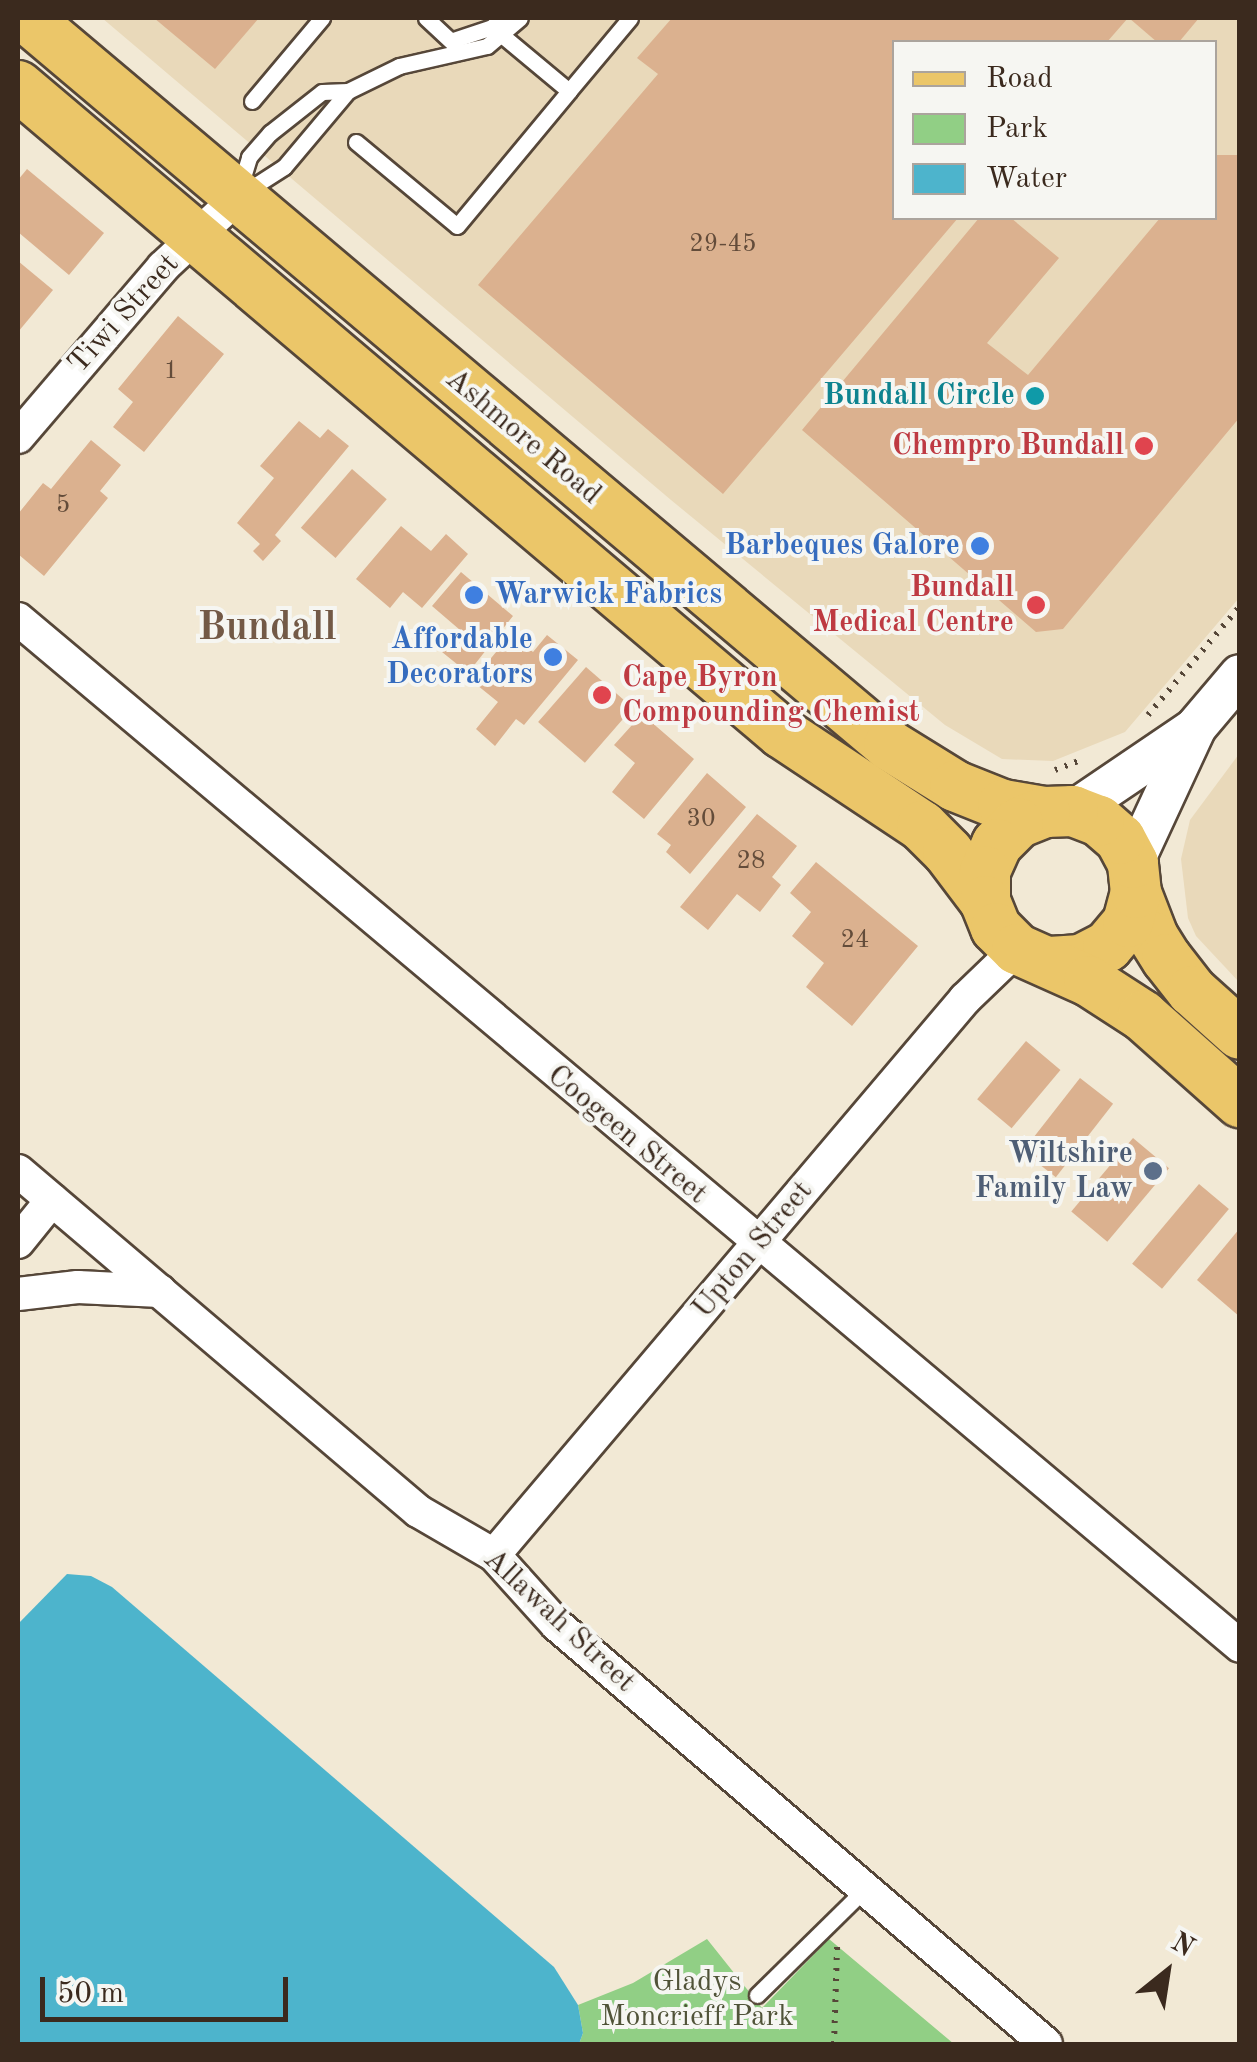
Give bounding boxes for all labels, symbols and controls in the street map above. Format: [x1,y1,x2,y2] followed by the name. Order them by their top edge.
[892,40,1217,220] legend
[986,64,1053,94] text: Road
[986,114,1048,144] text: Park
[986,164,1067,194] text: Water
[689,230,757,260] house number: 29-45
[61,247,187,381] street label: Tiwi Street
[164,357,178,387] house number: 1
[438,361,608,513] street label: Ashmore Road
[823,378,1015,414] place label: Bundall Circle
[1024,385,1046,407] marker: Bundall Circle
[892,428,1124,464] place label: Chempro Bundall
[1133,435,1155,457] marker: Chempro Bundall
[56,491,70,521] house number: 5
[724,528,960,564] place label: Barbeques Galore
[969,535,991,557] marker: Barbeques Galore
[812,570,1014,640] place label: Bundall Medical Centre
[494,577,722,613] place label: Warwick Fabrics
[463,584,485,606] marker: Warwick Fabrics
[1023,592,1049,618] marker: Bundall Medical Centre
[197,605,337,653] district label: Bundall
[386,622,533,692] place label: Affordable Decorators
[542,646,564,668] marker: Affordable Decorators
[622,660,920,730] place label: Cape Byron Compounding Chemist
[591,684,613,706] marker: Cape Byron Compounding Chemist
[687,805,715,835] house number: 30
[737,847,765,877] house number: 28
[841,926,869,956] house number: 24
[540,1058,714,1212] street label: Coogeen Street
[974,1136,1133,1206] place label: Wiltshire Family Law
[1142,1160,1164,1182] marker: Wiltshire Family Law
[685,1174,821,1326] street label: Upton Street
[476,1541,642,1701] street label: Allawah Street
[1117,1922,1217,2022] north arrow
[1166,1929,1198,1963] text: N
[45,1957,292,2019] scale bar
[600,1964,794,2034] park label: Gladys Moncrieff Park
[57,1979,124,2009] text: 50 m

